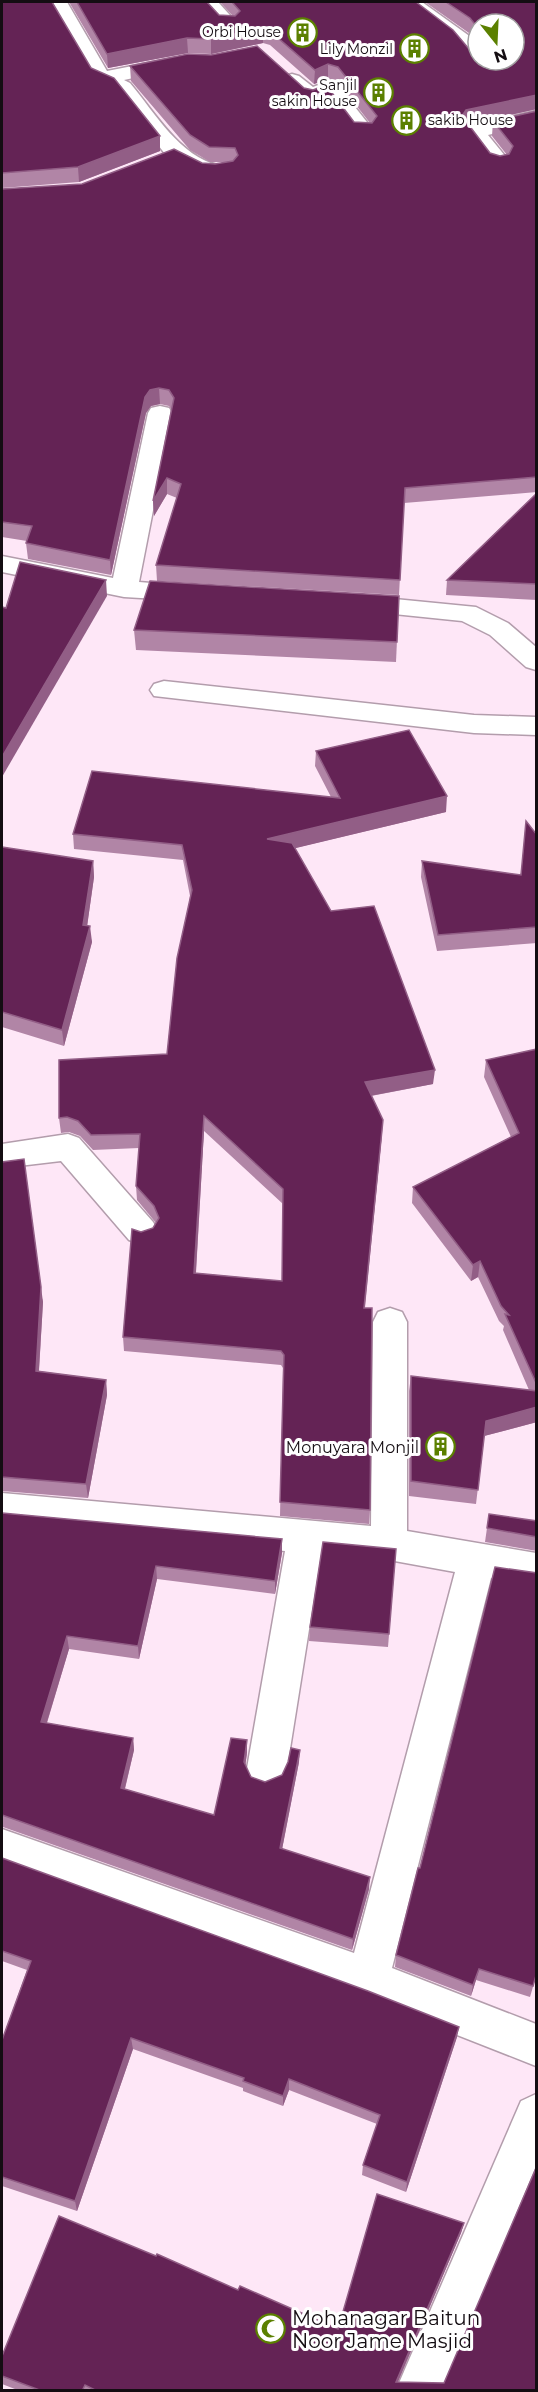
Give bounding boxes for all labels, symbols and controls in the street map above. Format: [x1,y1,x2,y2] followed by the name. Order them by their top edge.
[466,12,526,72] north arrow
[286,16,318,48] building icon: Orbi House
[202,23,281,41] place label: Orbi House
[398,33,430,65] building icon: Lily Monzil
[320,40,393,58] place label: Lily Monzil
[491,45,510,67] text: N
[272,76,357,110] place label: Sanjil sakin House
[362,77,394,109] building icon: Sanjil sakin House
[391,104,423,136] building icon: sakib House
[428,111,513,129] place label: sakib House
[424,1431,456,1463] building icon: Monuyara Monjil
[286,1438,419,1457] place label: Monuyara Monjil
[292,2306,480,2353] place label: Mohanagar Baitun Noor Jame Masjid
[255,2313,287,2345] mosque icon: Mohanagar Baitun Noor Jame Masjid

